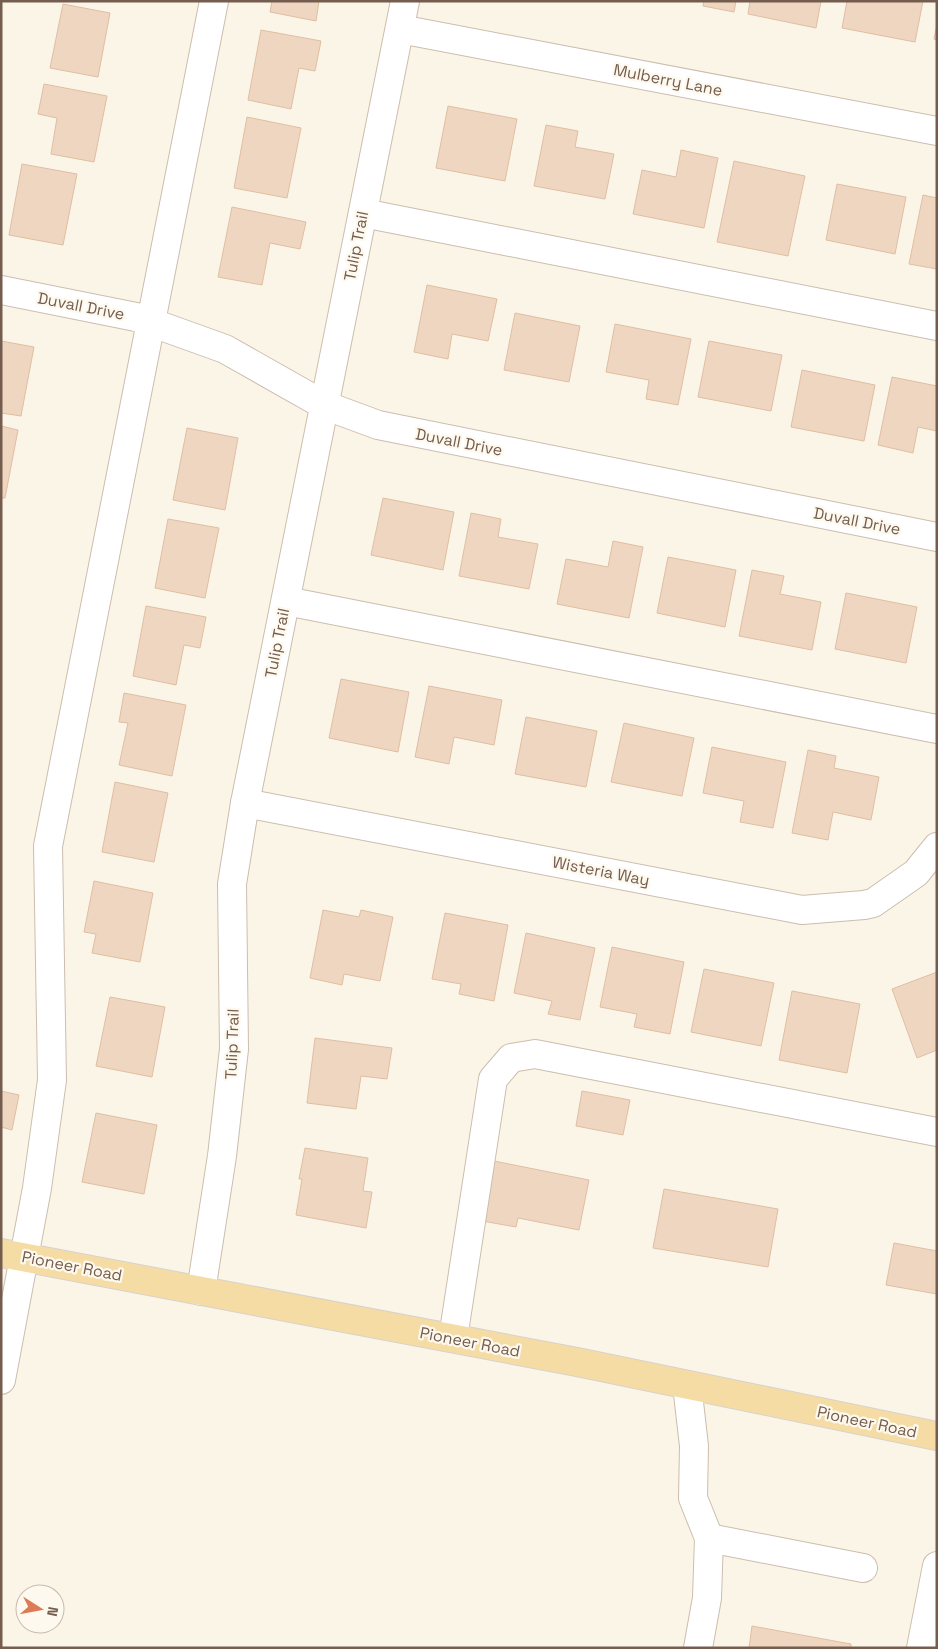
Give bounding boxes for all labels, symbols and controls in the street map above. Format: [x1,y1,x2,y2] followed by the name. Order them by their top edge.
[612,59,724,101] street label: Mulberry Lane
[339,209,373,283] street label: Tulip Trail
[36,287,126,325] street label: Duvall Drive
[414,423,504,461] street label: Duvall Drive
[812,502,902,540] street label: Duvall Drive
[260,606,294,680] street label: Tulip Trail
[551,851,651,891] street label: Wisteria Way
[220,1008,244,1080] street label: Tulip Trail
[20,1246,124,1286] street label: Pioneer Road
[418,1322,522,1362] street label: Pioneer Road
[815,1401,919,1443] street label: Pioneer Road
[15,1584,65,1634] north arrow
[43,1605,62,1618] text: N

